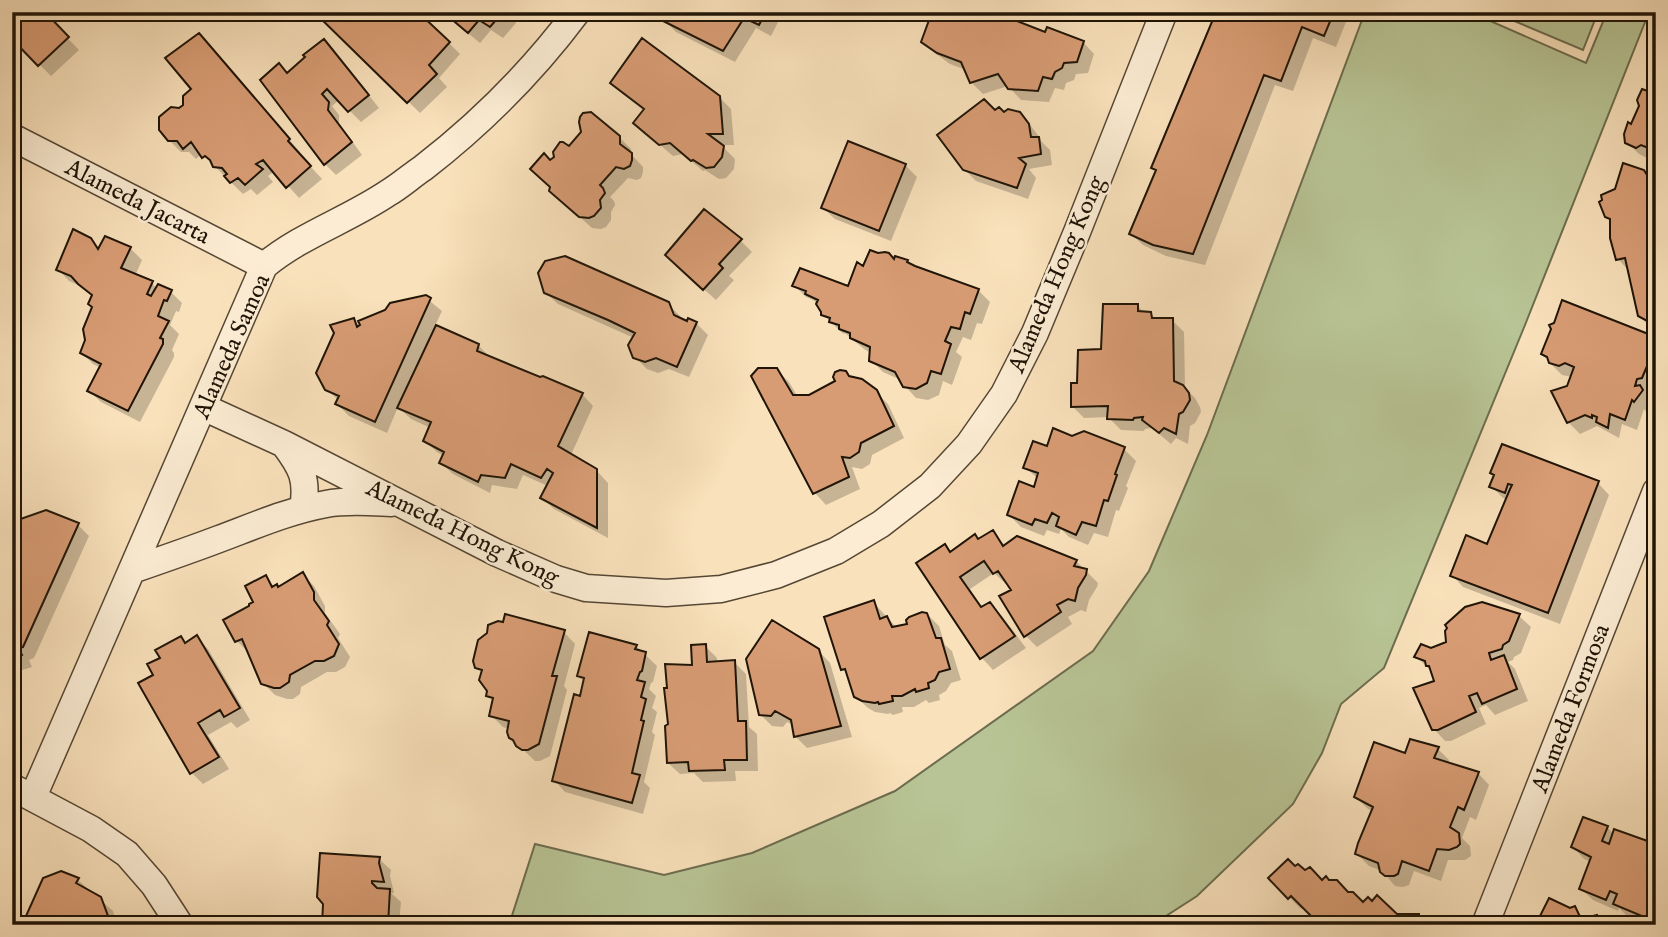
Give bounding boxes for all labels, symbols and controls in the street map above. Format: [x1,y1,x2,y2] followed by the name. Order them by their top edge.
[59,152,216,252] street label: Alameda Jacarta
[1001,170,1113,379] street label: Alameda Hong Kong
[186,269,278,425] street label: Alameda Samoa
[360,473,565,594] street label: Alameda Hong Kong
[1525,619,1618,798] street label: Alameda Formosa

